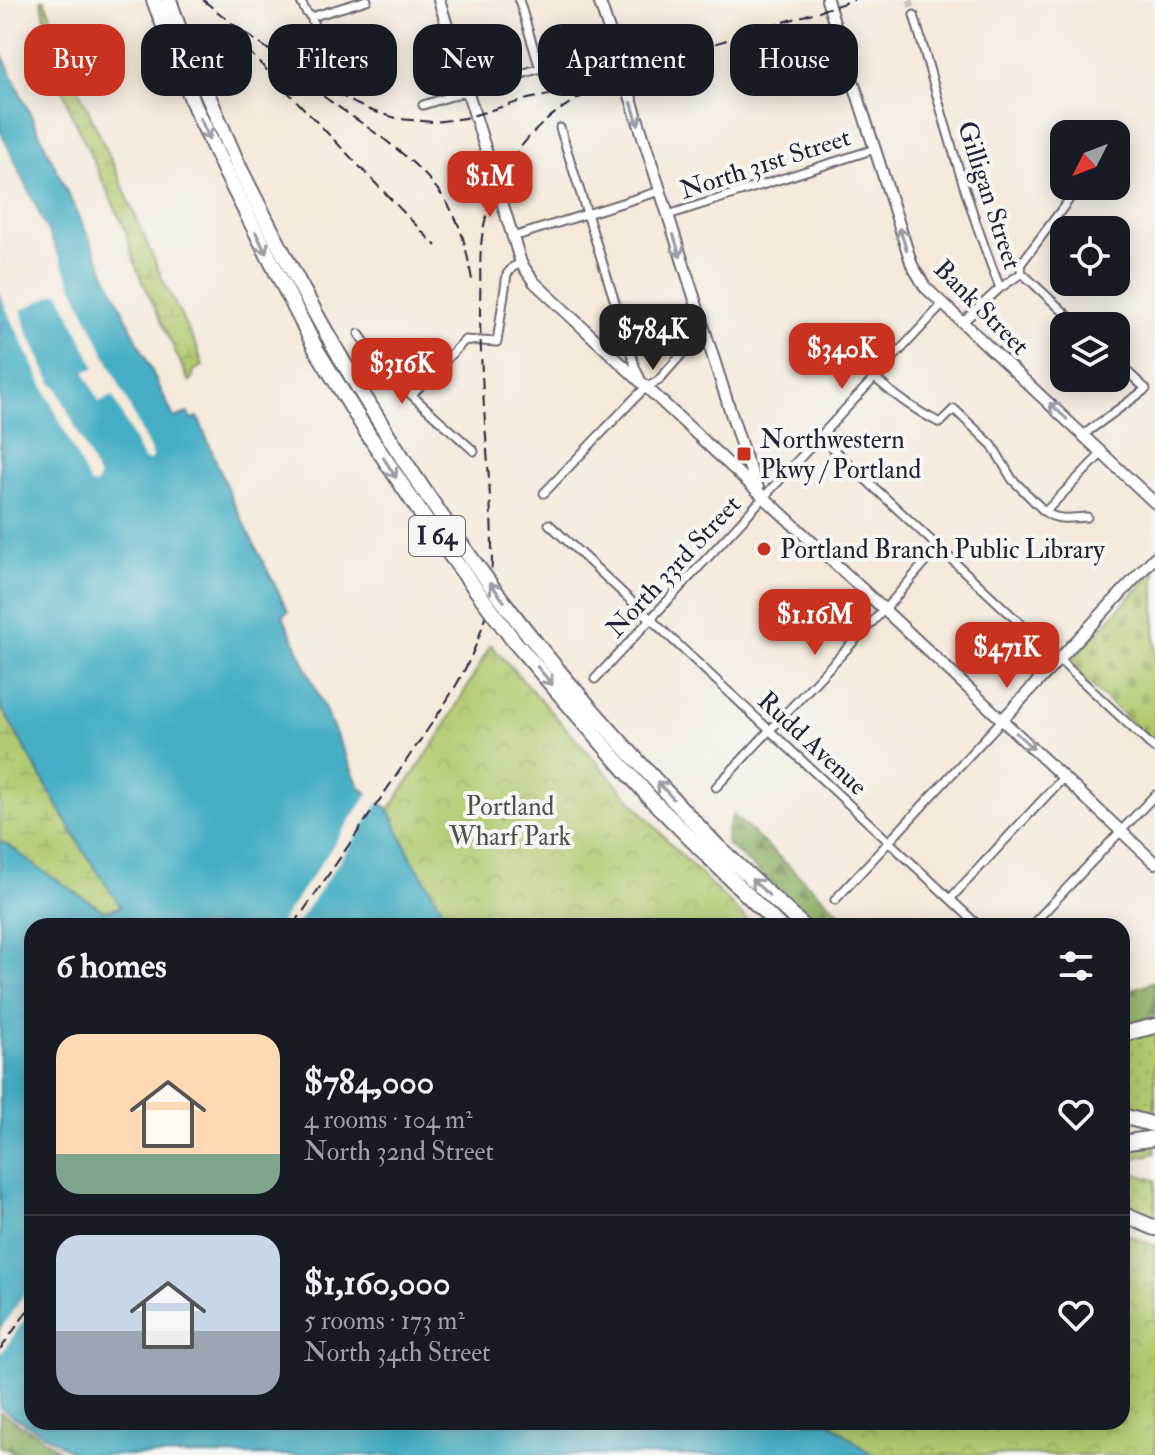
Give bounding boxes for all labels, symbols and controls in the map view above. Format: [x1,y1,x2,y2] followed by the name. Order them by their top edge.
[24,24,125,96] chip: Buy
[141,24,252,96] chip: Rent
[268,24,397,96] chip: Filters
[413,24,522,96] chip: New
[538,24,714,96] chip: Apartment
[730,24,858,96] chip: House
[628,100,643,126] one-way arrow
[198,117,213,141] one-way arrow
[950,117,1028,274] street label: Gilligan Street
[1050,120,1130,200] north arrow
[1050,120,1130,392] map controls
[676,121,854,207] street label: North 31st Street
[451,151,529,219] pin: $1M
[465,161,515,193] text: $1M
[1050,216,1130,296] button: locate
[895,227,910,252] one-way arrow
[253,230,269,254] one-way arrow
[671,233,686,258] one-way arrow
[927,253,1036,362] street label: Bank Street
[597,304,709,372] pin: $784K
[1050,312,1130,392] button: layers
[617,314,689,346] text: $784K
[786,323,898,391] pin: $340K
[807,333,877,365] text: $340K
[346,338,458,406] pin: $316K
[369,348,435,380] text: $316K
[1048,403,1068,421] one-way arrow
[760,424,921,486] place label: Northwestern Pkwy / Portland
[735,445,753,463] marker: Northwestern Pkwy / Portland
[382,456,398,479] one-way arrow
[600,489,748,644] street label: North 33rd Street
[409,516,465,556] road number: I 64
[780,534,1105,566] place label: Portland Branch Public Library
[755,540,773,558] marker: Portland Branch Public Library
[489,582,506,603] one-way arrow
[750,589,880,657] pin: $1.16M
[777,599,853,631] text: $1.16M
[951,622,1063,690] pin: $471K
[973,632,1041,664] text: $471K
[536,666,554,686] one-way arrow
[751,685,874,803] street label: Rudd Avenue
[1014,732,1034,750] one-way arrow
[656,781,674,801] one-way arrow
[448,791,572,853] park label: Portland Wharf Park
[751,878,771,896] one-way arrow
[1054,944,1098,988] icon: filters
[56,945,167,988] text: 6 homes
[304,1061,434,1104] text: $784,000
[120,1066,216,1162] icon: home
[1054,1092,1098,1136] icon: heart
[304,1104,473,1136] text: 4 rooms · 104 m²
[304,1136,494,1168] text: North 32nd Street
[304,1262,450,1305] text: $1,160,000
[120,1267,216,1363] icon: home
[1054,1293,1098,1337] icon: heart
[304,1305,465,1337] text: 5 rooms · 173 m²
[304,1337,491,1369] text: North 34th Street

